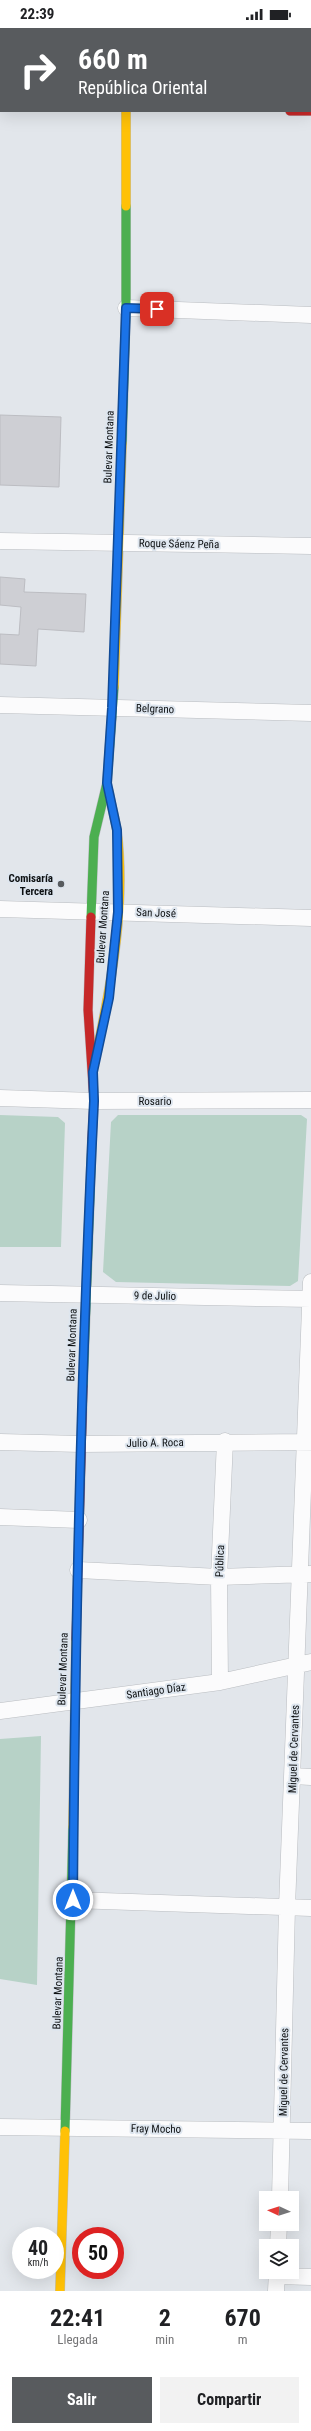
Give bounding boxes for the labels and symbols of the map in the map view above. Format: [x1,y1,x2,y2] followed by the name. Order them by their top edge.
[140,292,174,326] pin
[101,410,117,484] street label: Bulevar Montana
[139,537,219,551] street label: Roque Sáenz Peña
[136,702,175,716] street label: Belgrano
[8,872,53,898] place label: Comisaría Tercera
[56,879,66,889] marker: Comisaría Tercera
[94,890,112,964] street label: Bulevar Montana
[136,906,176,920] street label: San José
[138,1095,172,1108] street label: Rosario
[134,1289,177,1303] street label: 9 de Julio
[64,1308,80,1382] street label: Bulevar Montana
[126,1436,184,1450] street label: Julio A. Roca
[213,1545,227,1577] street label: Pública
[55,1632,71,1706] street label: Bulevar Montana
[125,1680,187,1702] street label: Santiago Díaz
[286,1705,302,1793] street label: Miguel de Cervantes
[52,1879,94,1921] position arrow
[50,1956,66,2030] street label: Bulevar Montana
[277,2028,291,2116] street label: Miguel de Cervantes
[131,2122,182,2136] street label: Fray Mocho
[259,2191,299,2231] north arrow
[72,2227,124,2279] speed limit sign: 50

